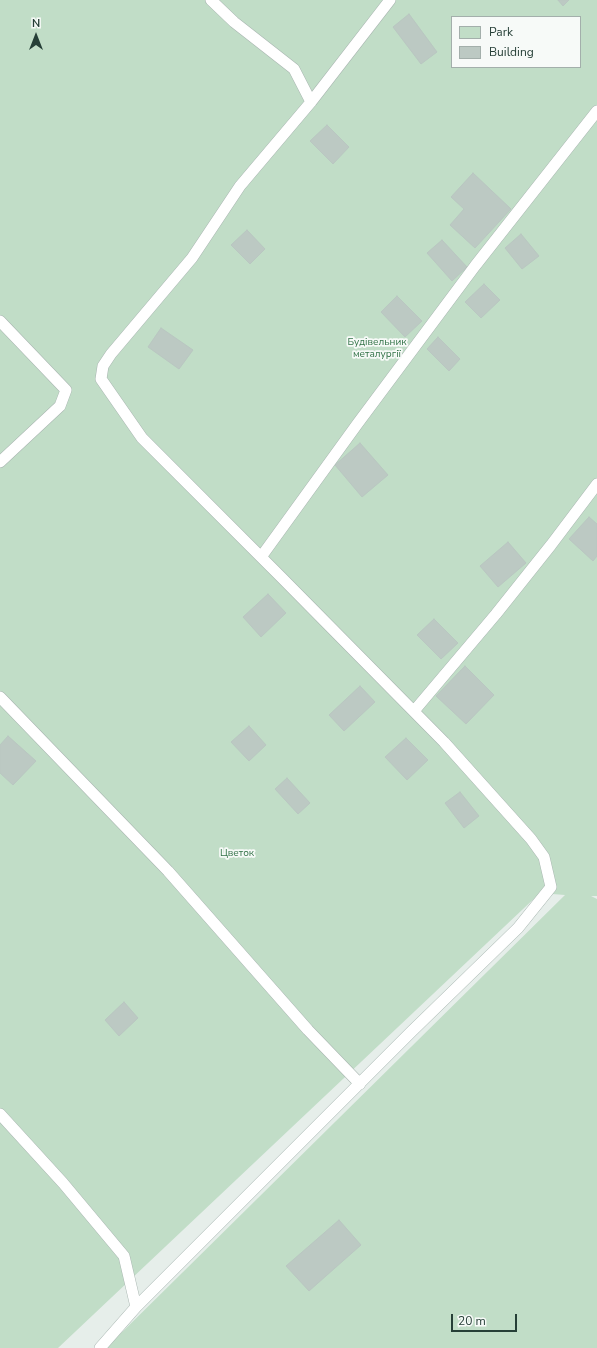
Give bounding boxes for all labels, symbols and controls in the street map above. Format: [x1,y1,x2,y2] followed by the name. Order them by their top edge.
[16,16,56,56] north arrow
[32,16,40,31] text: N
[451,16,581,68] legend
[489,24,513,40] text: Park
[489,44,534,60] text: Building
[347,337,407,360] park label: Будівельник металургії
[220,848,254,860] park label: Цветок
[453,1306,519,1332] scale bar
[458,1313,486,1329] text: 20 m

